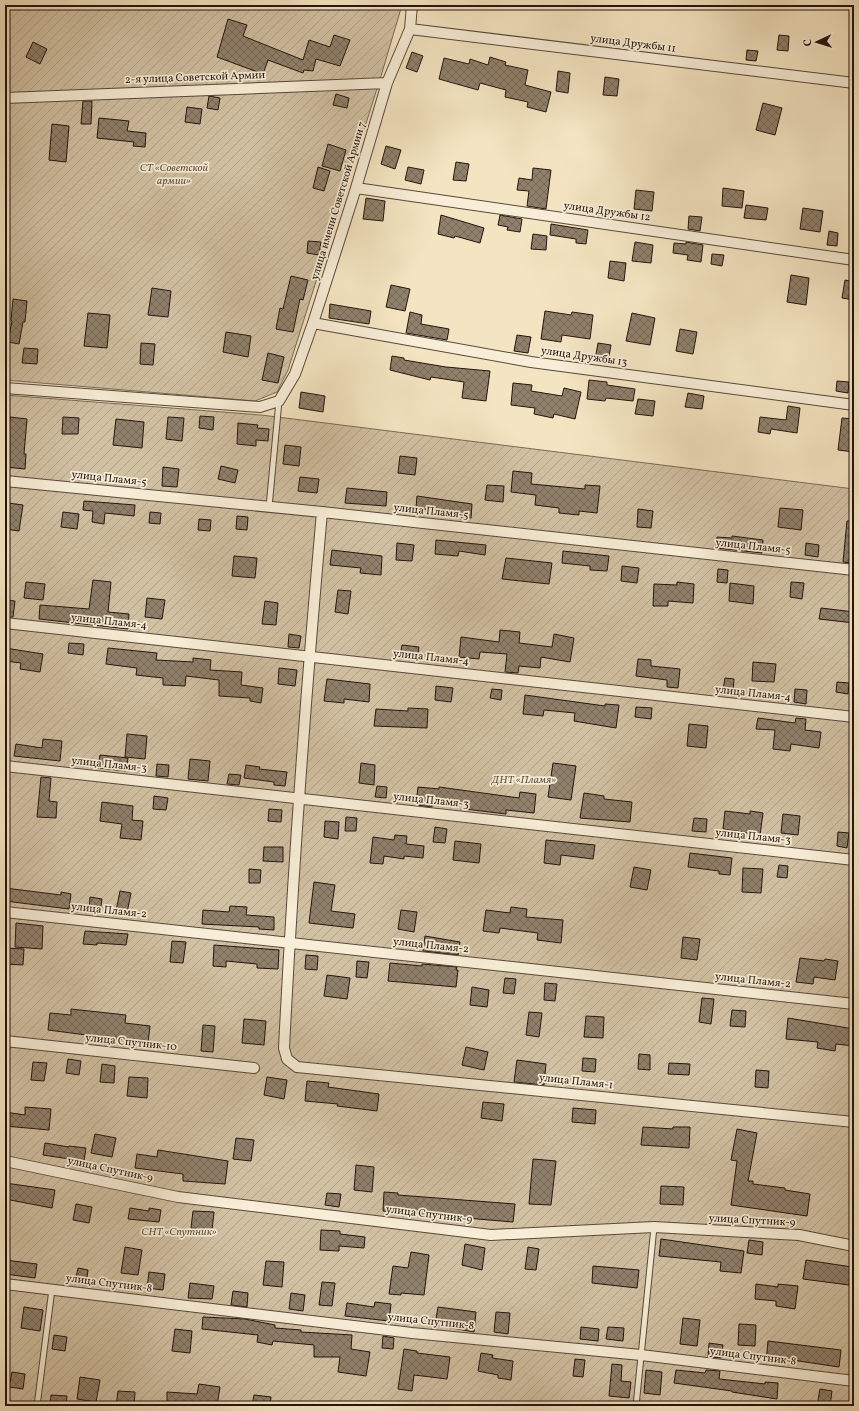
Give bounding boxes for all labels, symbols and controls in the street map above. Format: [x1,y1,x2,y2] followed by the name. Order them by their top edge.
[797,22,837,62] north arrow
[589,31,677,57] street label: улица Дружбы 11
[801,39,816,47] text: С
[125,68,266,88] street label: 2-я улица Советской Армии
[308,120,370,282] street label: улица имени Советской Армии 7
[140,161,209,189] park label: СТ «Советской армии»
[563,198,652,226] street label: улица Дружбы 12
[540,343,629,371] street label: улица Дружбы 13
[71,468,147,490] street label: улица Пламя-5
[393,501,469,523] street label: улица Пламя-5
[715,536,791,558] street label: улица Пламя-5
[70,611,148,633] street label: улица Пламя-4
[392,647,470,669] street label: улица Пламя-4
[714,683,792,705] street label: улица Пламя-4
[70,754,148,776] street label: улица Пламя-3
[491,773,556,788] park label: ДНТ «Пламя»
[392,790,470,812] street label: улица Пламя-3
[714,826,792,848] street label: улица Пламя-3
[70,900,148,922] street label: улица Пламя-2
[392,935,470,957] street label: улица Пламя-2
[714,970,792,992] street label: улица Пламя-2
[84,1031,178,1055] street label: улица Спутник-10
[538,1071,614,1093] street label: улица Пламя-1
[66,1154,154,1186] street label: улица Спутник-9
[385,1202,473,1228] street label: улица Спутник-9
[708,1211,796,1231] street label: улица Спутник-9
[141,1225,217,1240] park label: СНТ «Спутник»
[65,1271,153,1297] street label: улица Спутник-8
[387,1310,475,1334] street label: улица Спутник-8
[709,1344,797,1370] street label: улица Спутник-8

